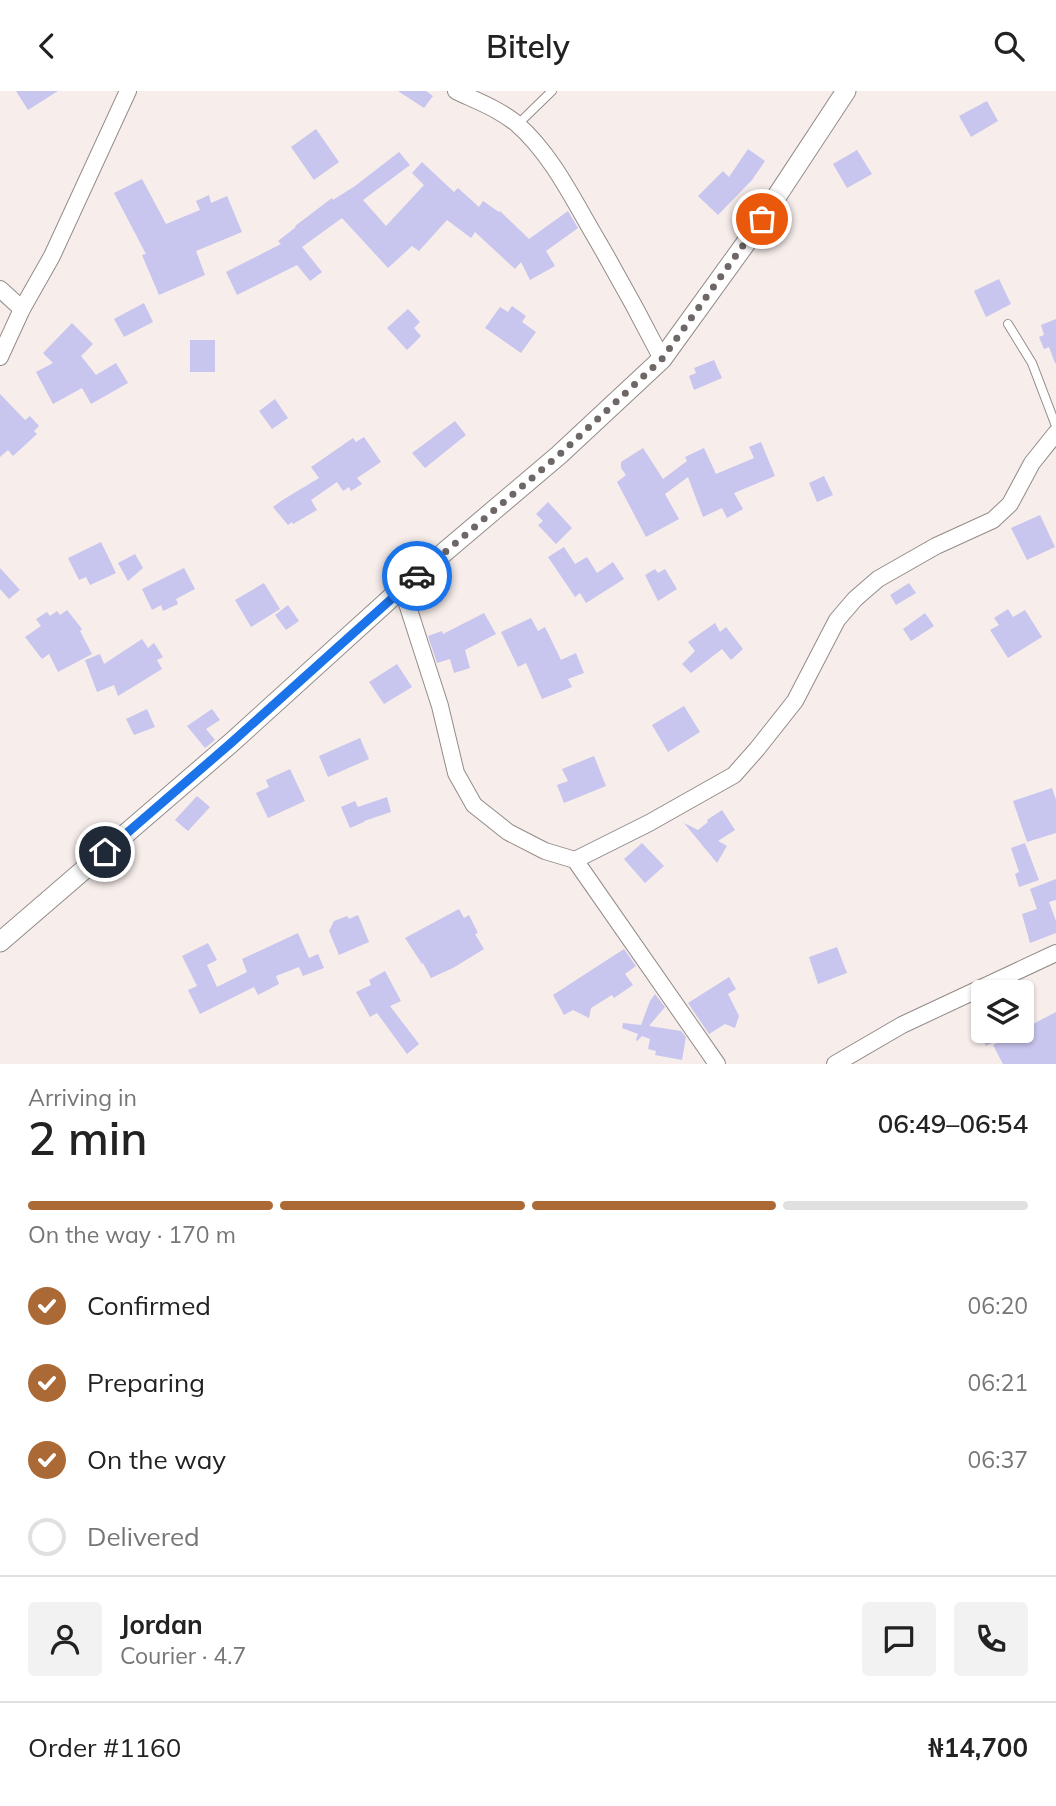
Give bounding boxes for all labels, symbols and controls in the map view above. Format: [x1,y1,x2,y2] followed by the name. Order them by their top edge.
[486,26,570,66] text: Bitely
[28,27,66,65] icon: back
[990,27,1028,65] icon: search
[732,189,792,249] pin
[743,200,781,238] icon: bag
[382,541,452,611] courier
[398,557,436,595] icon: car
[75,822,135,882] pin
[86,833,124,871] icon: home
[971,980,1034,1043] map controls
[971,980,1034,1043] button: layers
[28,1083,137,1112] text: Arriving in
[878,1107,1028,1140] text: 06:49–06:54
[28,1109,147,1167] text: 2 min
[28,1220,236,1249] text: On the way · 170 m
[28,1287,66,1325] icon: check
[87,1289,211,1322] text: Confirmed
[968,1291,1028,1320] text: 06:20
[28,1364,66,1402] icon: check
[87,1366,205,1399] text: Preparing
[968,1368,1028,1397] text: 06:21
[28,1441,66,1479] icon: check
[87,1443,226,1476] text: On the way
[968,1445,1028,1474] text: 06:37
[87,1520,200,1553] text: Delivered
[28,1602,102,1676] button: person
[862,1602,936,1676] button: chat
[954,1602,1028,1676] button: phone
[120,1608,203,1641] text: Jordan
[120,1641,246,1670] text: Courier · 4.7
[28,1731,181,1764] text: Order #1160
[928,1731,1028,1764] text: ₦14,700

